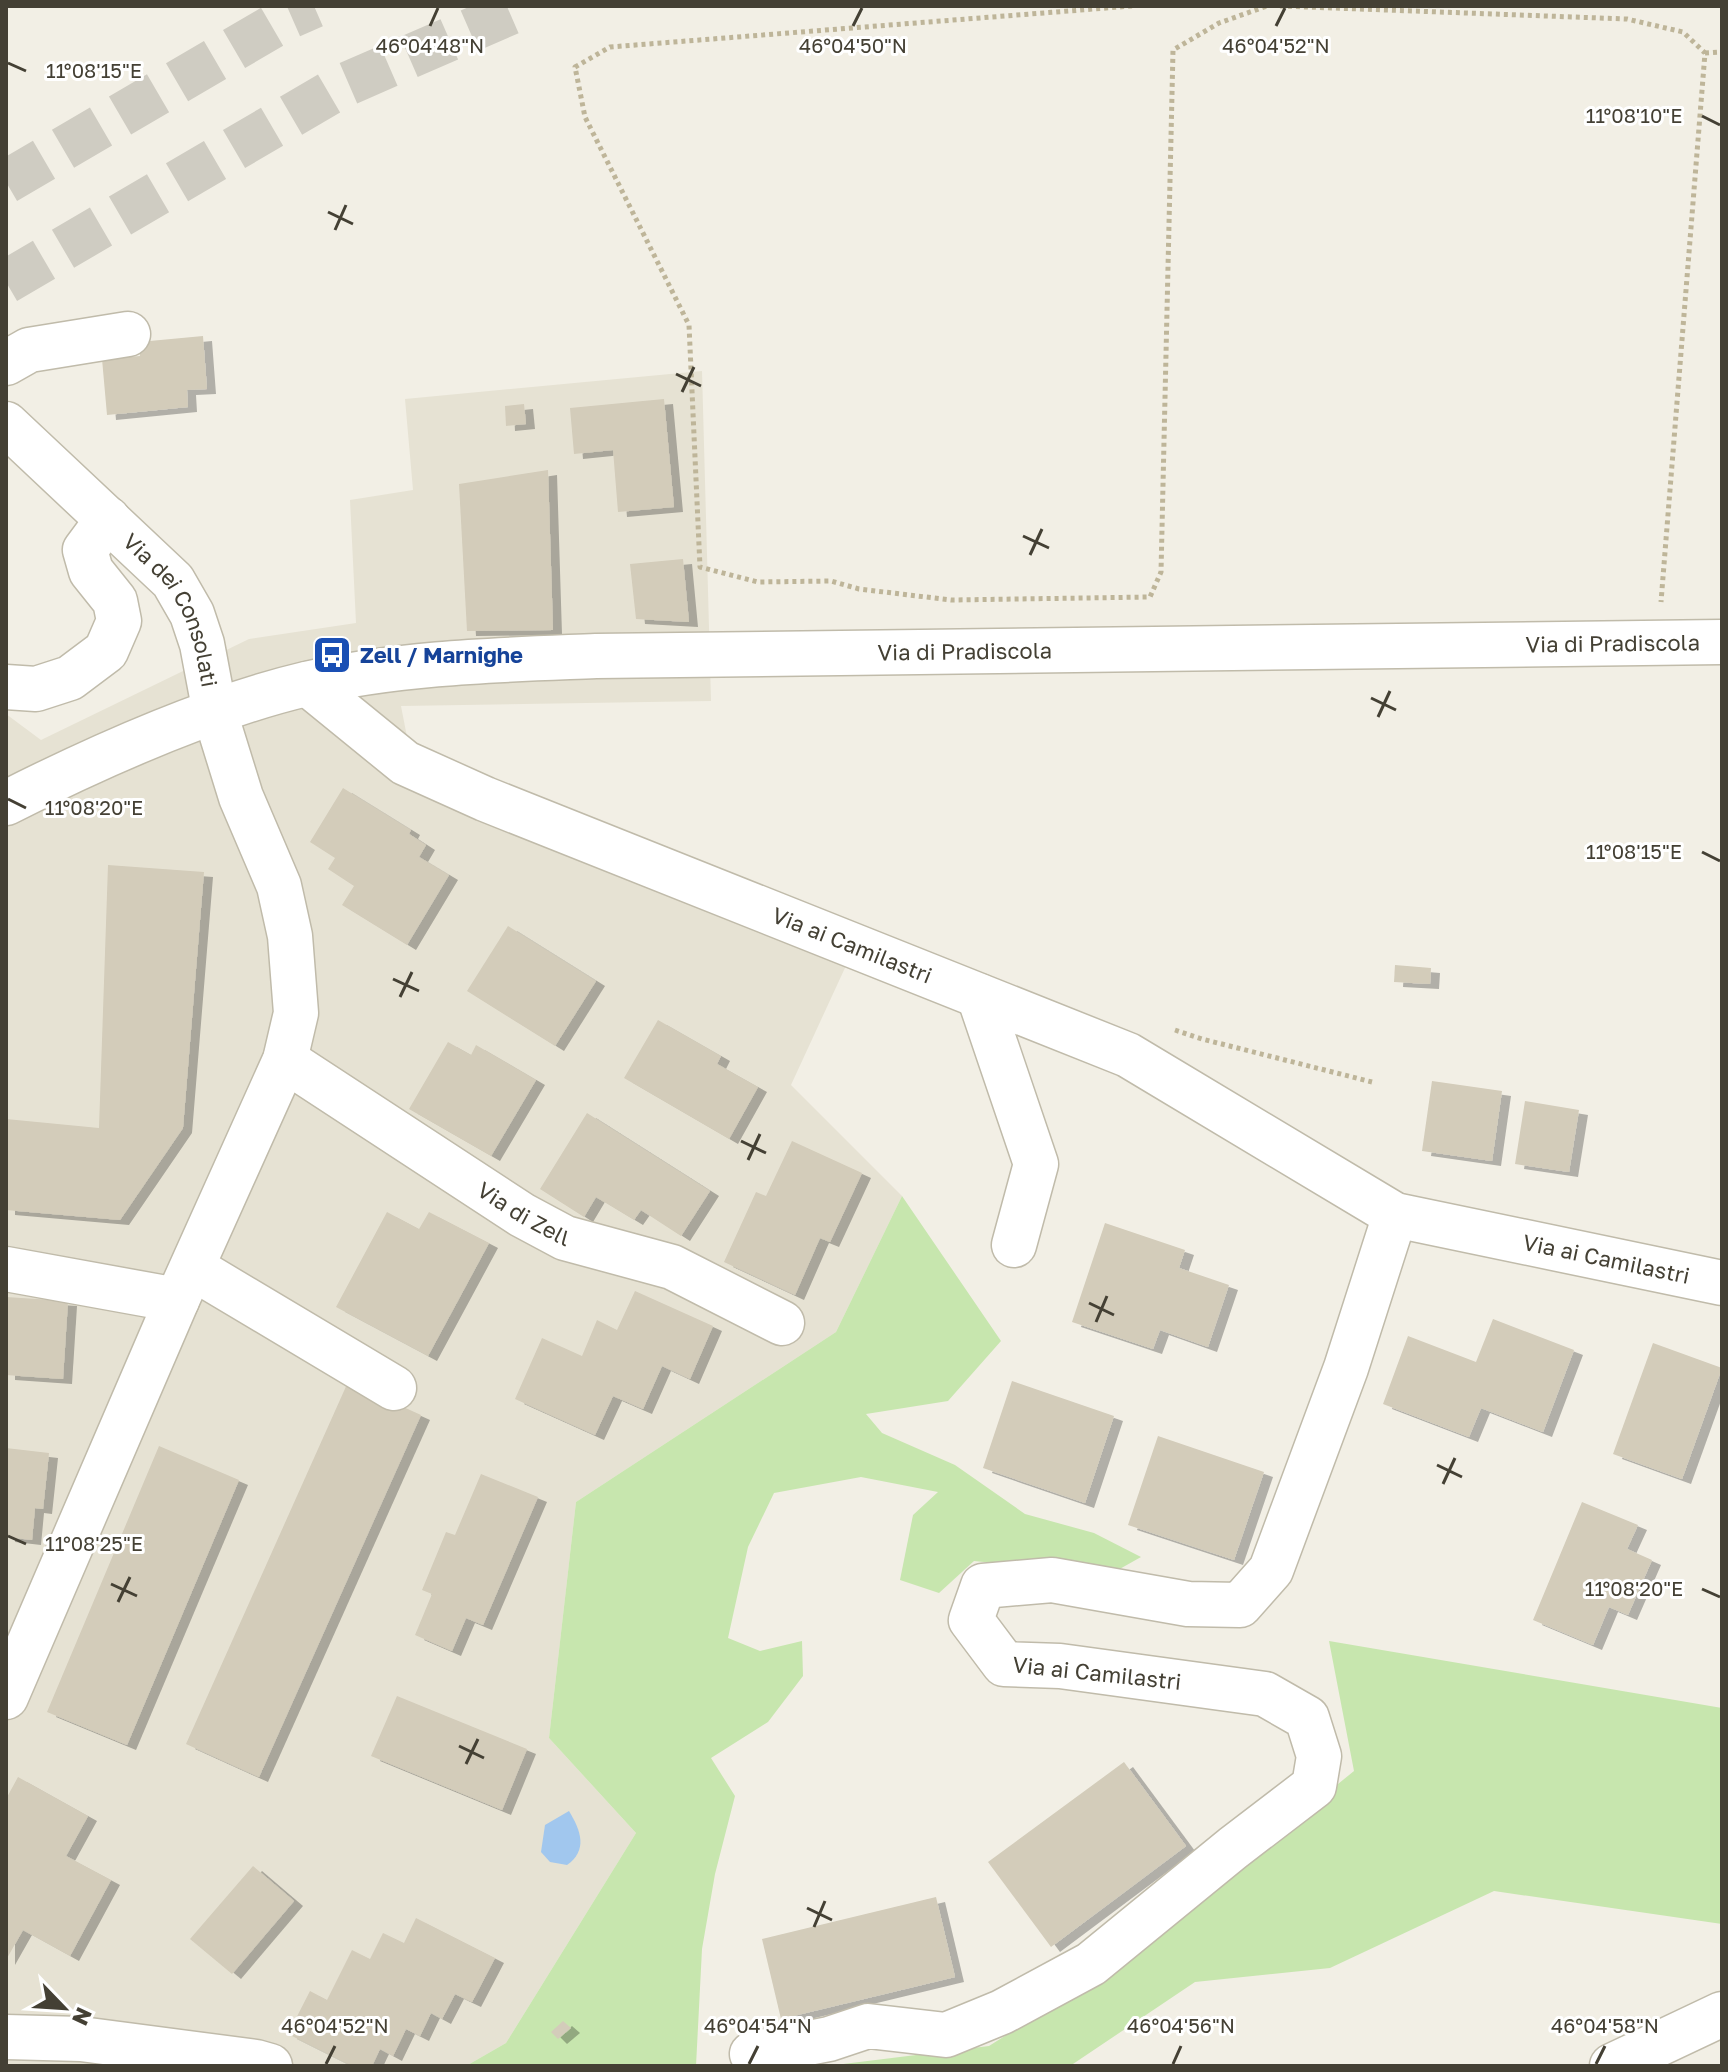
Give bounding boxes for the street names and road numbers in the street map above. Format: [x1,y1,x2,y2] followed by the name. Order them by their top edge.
[118,527,224,689] street label: Via dei Consolati
[1525,628,1700,657] street label: Via di Pradiscola
[877,636,1052,665] street label: Via di Pradiscola
[768,901,936,989] street label: Via ai Camilastri
[472,1175,572,1252] street label: Via di Zell
[1521,1228,1692,1289] street label: Via ai Camilastri
[1011,1650,1183,1695] street label: Via ai Camilastri

